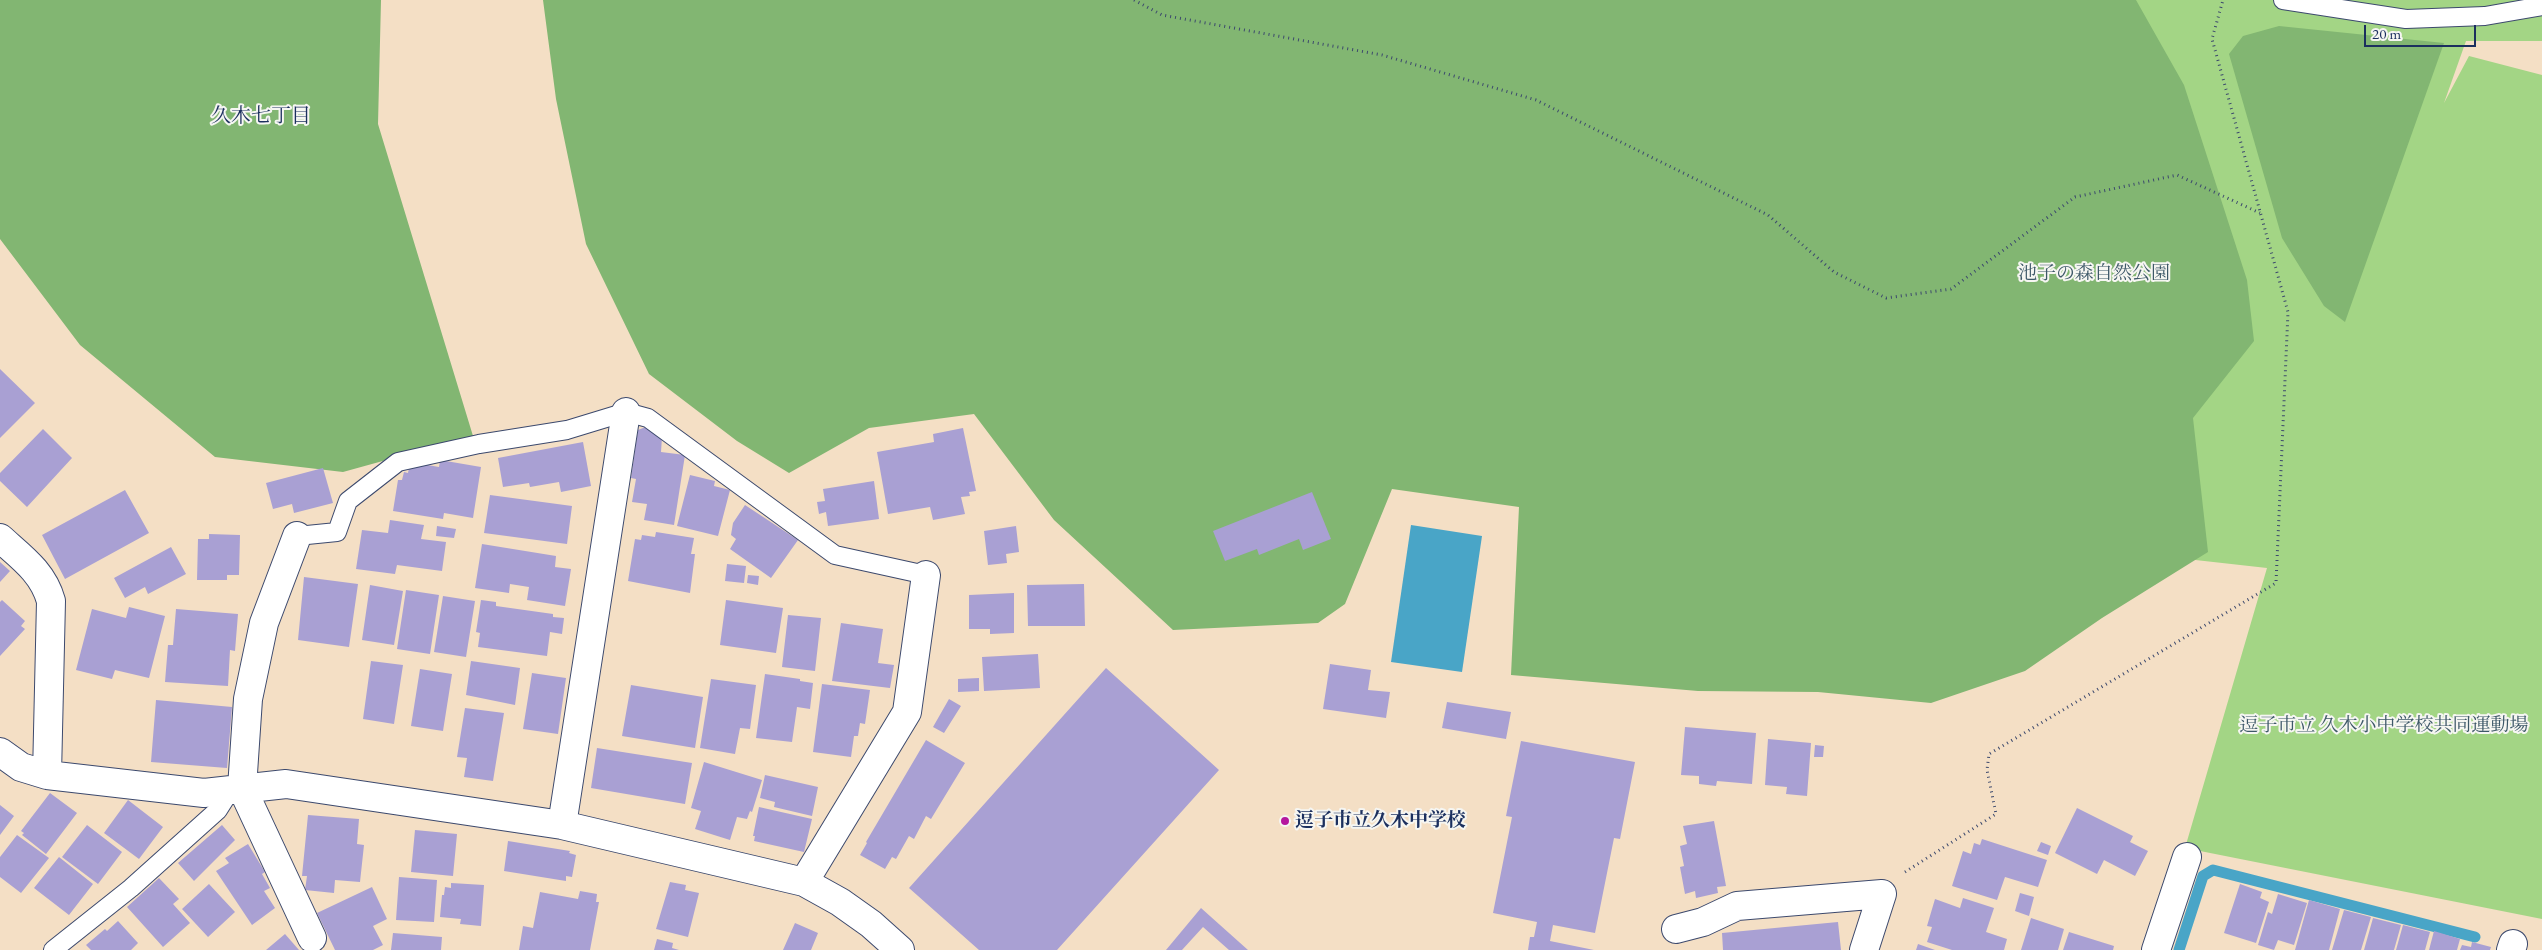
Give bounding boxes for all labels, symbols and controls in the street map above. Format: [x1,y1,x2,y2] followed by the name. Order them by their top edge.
[2367,15,2480,47] scale bar
[2372,24,2401,43] text: 20 m
[211,105,311,129] district label: 久木七丁目
[2018,263,2170,285] park label: 池子の森自然公園
[2240,715,2528,737] park label: 逗子市立 久木小中学校共同運動場
[1295,810,1466,832] place label: 逗子市立久木中学校
[1279,815,1291,827] marker: 逗子市立久木中学校

